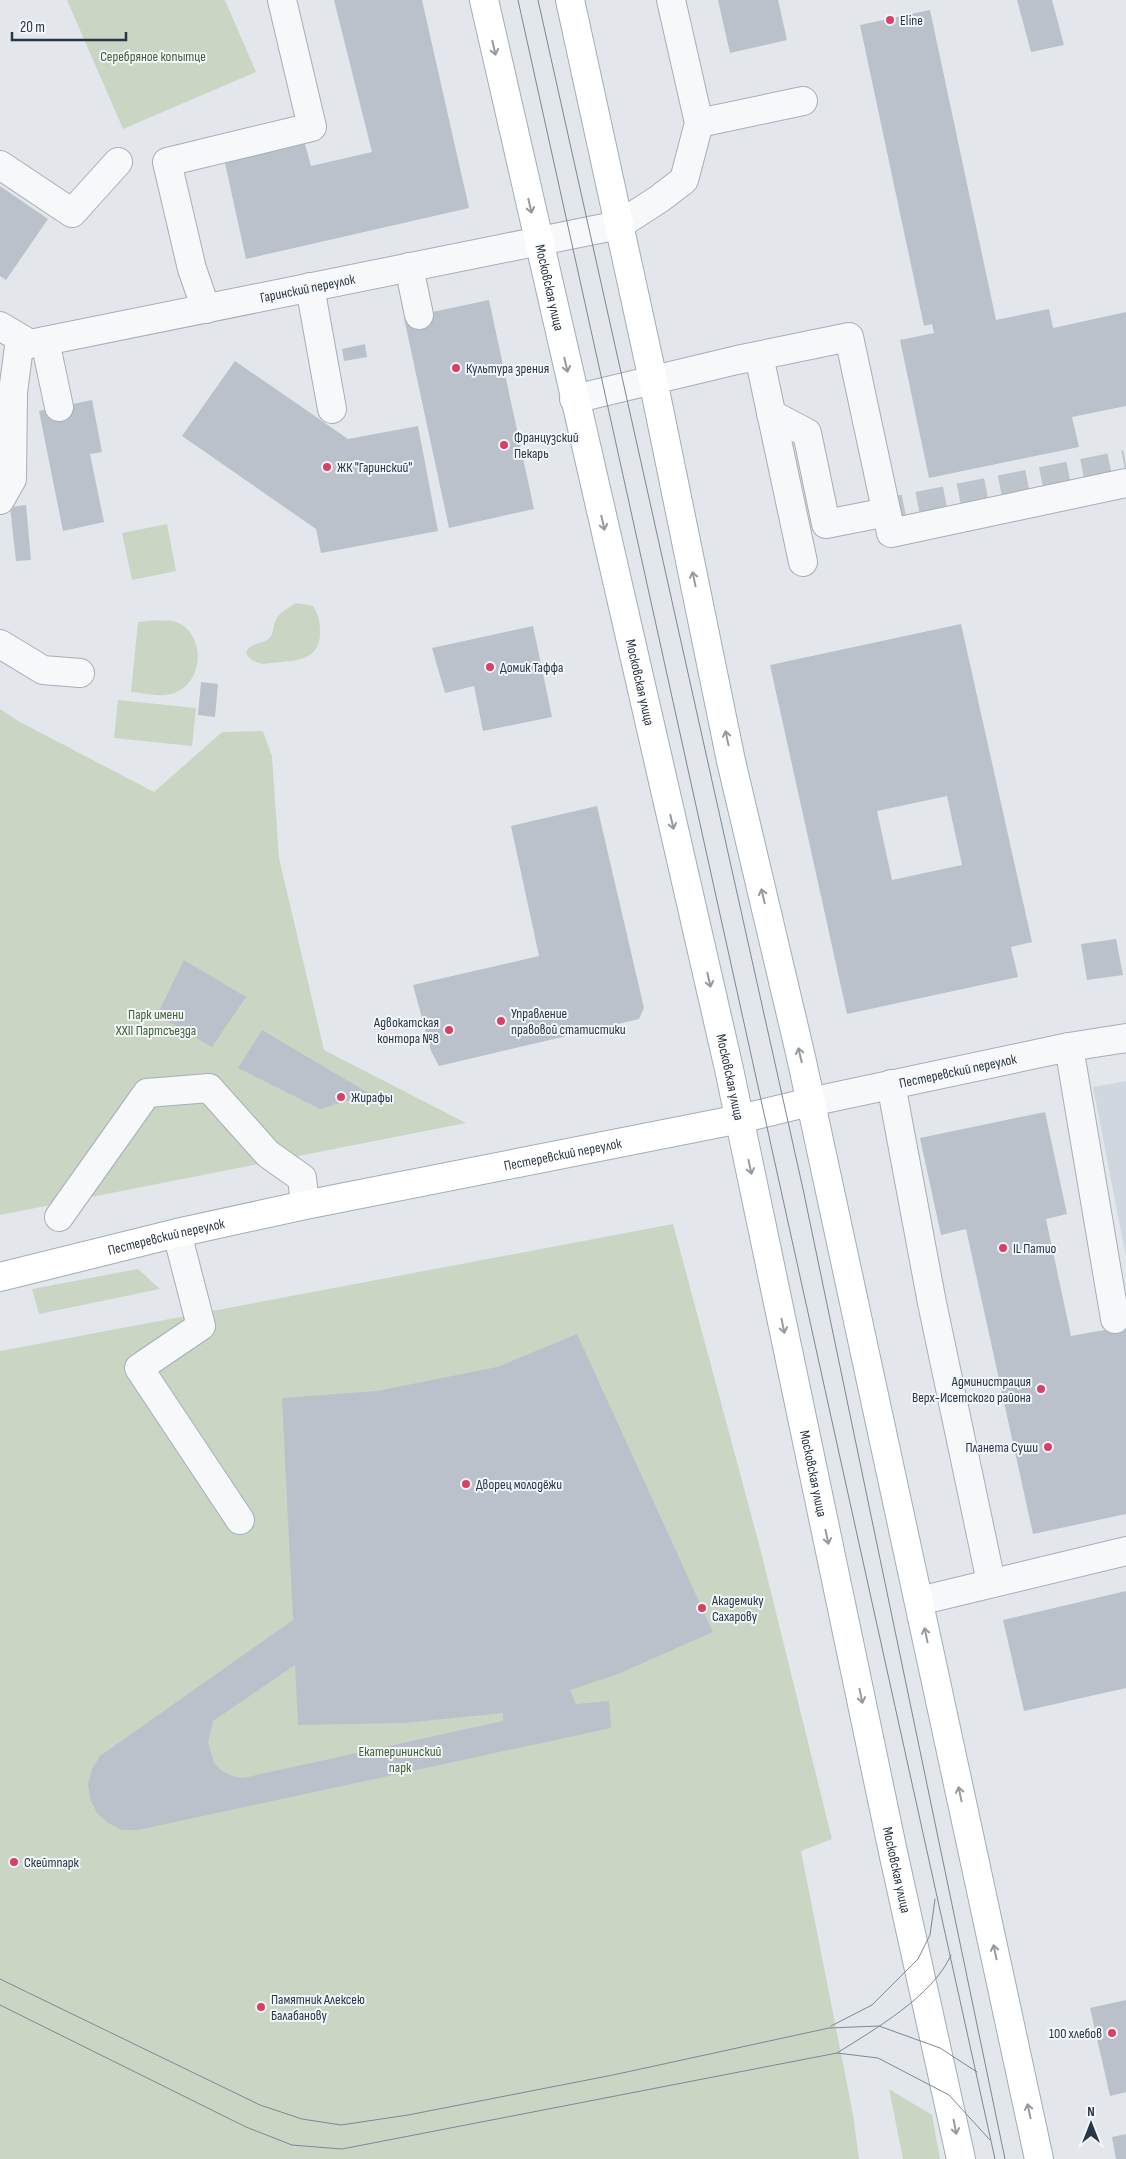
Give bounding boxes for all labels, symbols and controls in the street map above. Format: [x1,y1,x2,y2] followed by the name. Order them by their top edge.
[12,10,126,42] scale bar
[900,12,923,29] place label: Eline
[884,14,896,26] marker: Eline
[20,18,45,37] text: 20 m
[490,39,500,55] one-way arrow
[100,48,206,65] park label: Серебряное копытце
[526,198,535,214] one-way arrow
[531,243,568,332] street label: Московская улица
[259,270,357,306] street label: Гаринский переулок
[562,356,571,372] one-way arrow
[466,360,549,377] place label: Культура зрения
[450,362,462,374] marker: Культура зрения
[514,429,579,462] place label: Французский Пекарь
[498,439,510,451] marker: Французский Пекарь
[337,459,412,476] place label: ЖК "Гаринский"
[321,461,333,473] marker: ЖК "Гаринский"
[599,514,608,530] one-way arrow
[688,571,698,587] one-way arrow
[622,638,658,727] street label: Московская улица
[500,659,563,676] place label: Домик Таффа
[484,661,496,673] marker: Домик Таффа
[721,731,731,747] one-way arrow
[668,813,677,829] one-way arrow
[758,889,767,905] one-way arrow
[705,971,714,987] one-way arrow
[511,1005,626,1038] place label: Управление правовой статистики
[115,1006,196,1039] park label: Парк имени XXII Партсъезда
[373,1014,439,1047] place label: Адвокатская контора №8
[495,1015,507,1027] marker: Управление правовой статистики
[443,1024,455,1036] marker: Адвокатская контора №8
[712,1032,748,1122] street label: Московская улица
[795,1047,804,1063] one-way arrow
[898,1050,1019,1092] street label: Пестеревский переулок
[351,1089,393,1106] place label: Жирафы
[335,1091,347,1103] marker: Жирафы
[502,1135,624,1174] street label: Пестеревский переулок
[745,1159,755,1175] one-way arrow
[106,1215,227,1259] street label: Пестеревский переулок
[1013,1240,1057,1257] place label: IL Патио
[997,1242,1009,1254] marker: IL Патио
[779,1318,788,1334] one-way arrow
[912,1373,1031,1406] place label: Администрация Верх-Исетского района
[1035,1383,1047,1395] marker: Администрация Верх-Исетского района
[796,1429,831,1518] street label: Московская улица
[965,1439,1038,1456] place label: Планета Суши
[1042,1441,1054,1453] marker: Планета Суши
[476,1476,562,1493] place label: Дворец молодёжи
[460,1478,472,1490] marker: Дворец молодёжи
[823,1528,832,1544] one-way arrow
[711,1592,764,1625] place label: Академику Сахарову
[696,1602,708,1614] marker: Академику Сахарову
[921,1627,930,1643] one-way arrow
[856,1687,866,1703] one-way arrow
[359,1743,442,1776] park label: Екатерининский парк
[955,1786,965,1802] one-way arrow
[879,1825,914,1915] street label: Московская улица
[24,1854,80,1871] place label: Скейтпарк
[8,1856,20,1868] marker: Скейтпарк
[990,1945,999,1961] one-way arrow
[271,1991,365,2024] place label: Памятник Алексею Балабанову
[255,2001,267,2013] marker: Памятник Алексею Балабанову
[1049,2025,1102,2042] place label: 100 хлебов
[1106,2027,1118,2039] marker: 100 хлебов
[1066,2099,1116,2149] north arrow
[1087,2103,1095,2120] text: N
[1024,2104,1033,2120] one-way arrow
[951,2118,960,2134] one-way arrow

